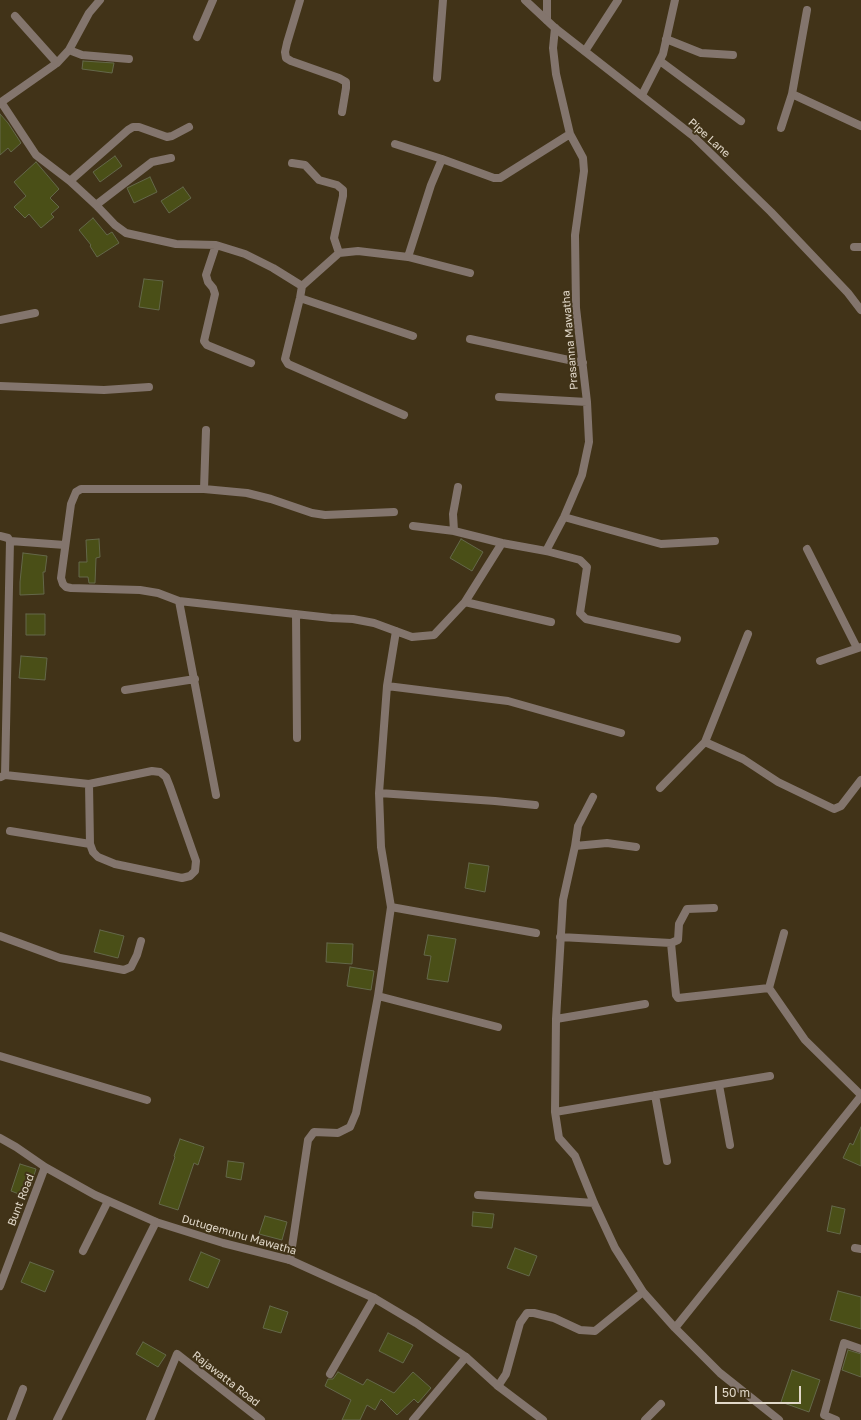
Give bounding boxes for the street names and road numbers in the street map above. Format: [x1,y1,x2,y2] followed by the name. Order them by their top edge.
[685,116,733,160] street label: Pipe Lane
[559,290,581,390] street label: Prasanna Mawatha
[5,1172,37,1228] street label: Bunt Road
[180,1212,298,1258] street label: Dutugemunu Mawatha
[190,1349,262,1409] street label: Rajawatta Road

